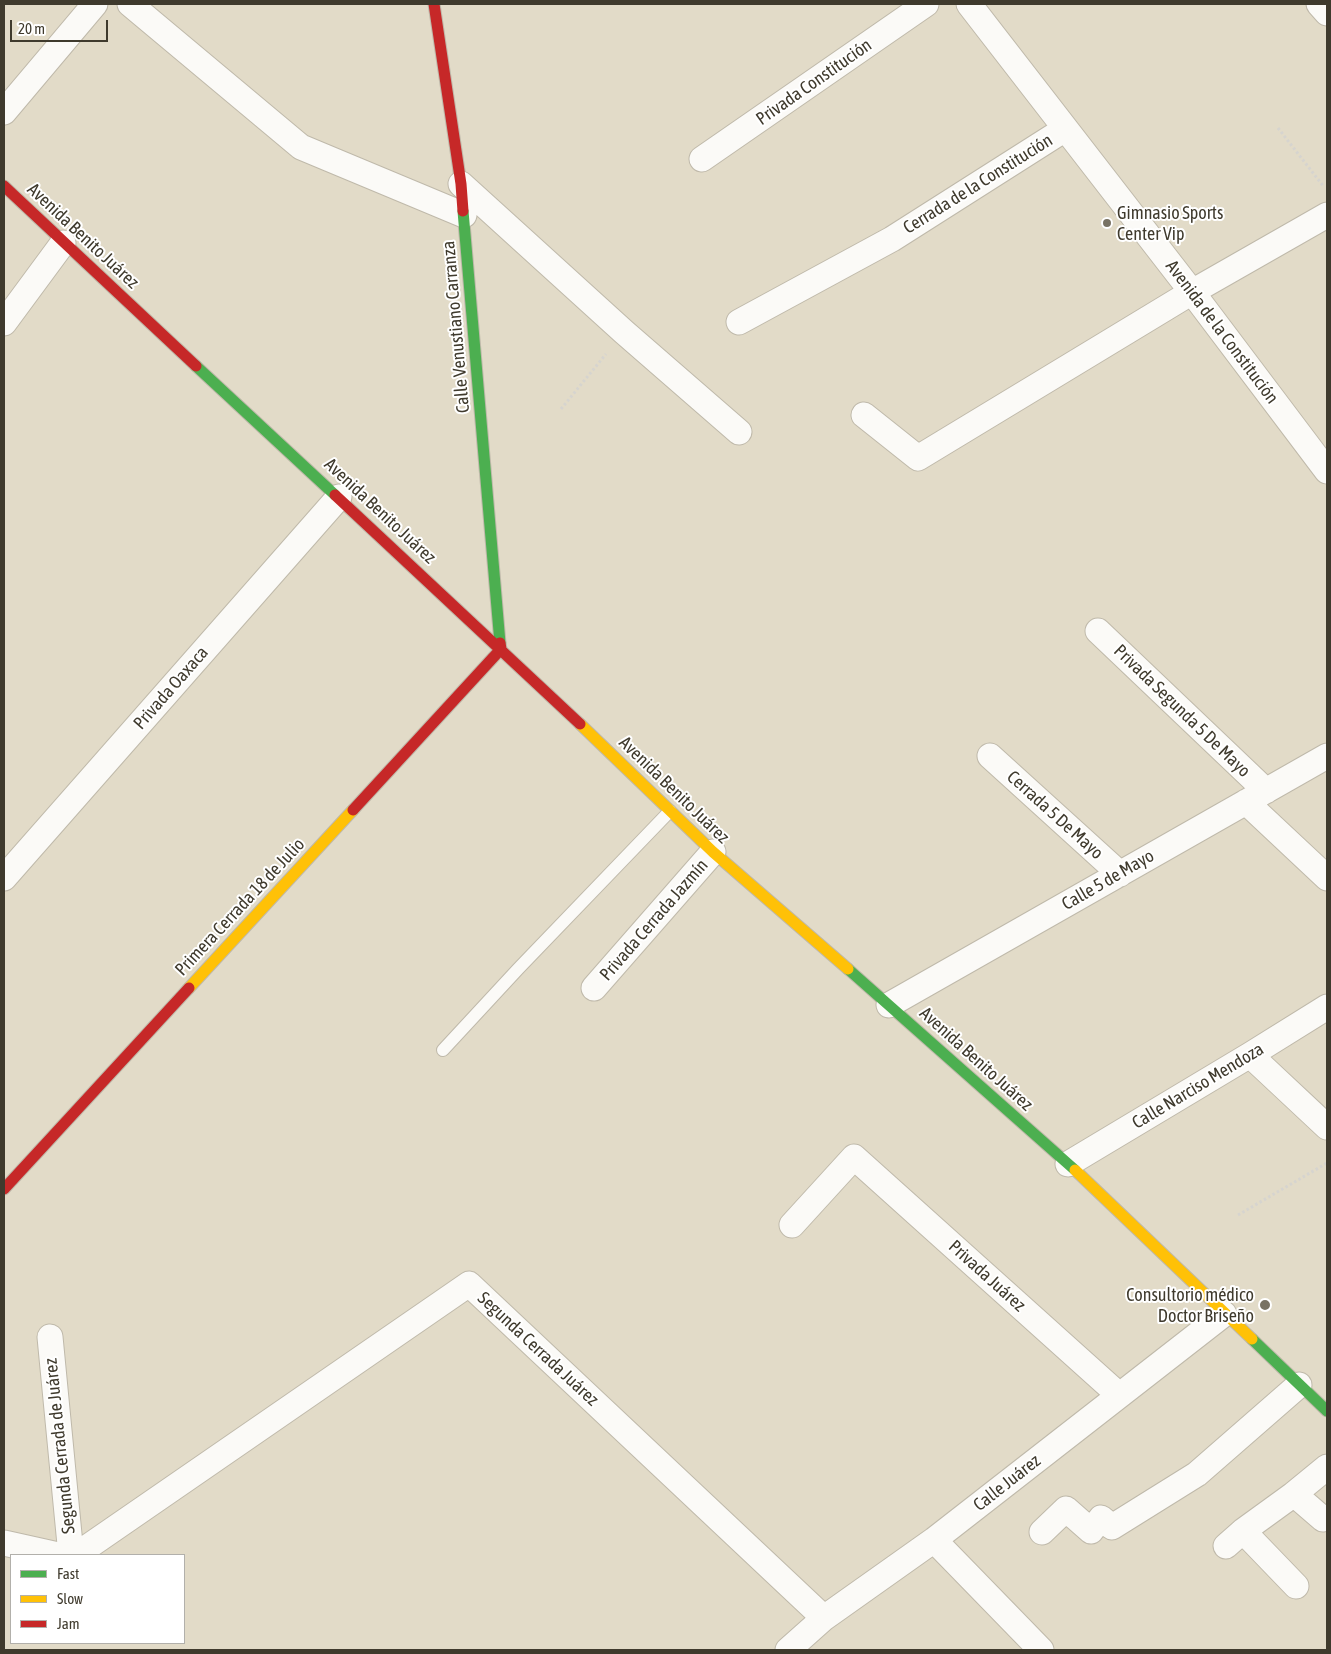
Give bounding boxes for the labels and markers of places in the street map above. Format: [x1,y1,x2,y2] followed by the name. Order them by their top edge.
[1117,202,1223,244] place label: Gimnasio Sports Center Vip
[1101,217,1113,229] marker: Gimnasio Sports Center Vip
[1126,1284,1254,1326] place label: Consultorio médico Doctor Briseño
[1258,1298,1272,1312] marker: Consultorio médico Doctor Briseño

